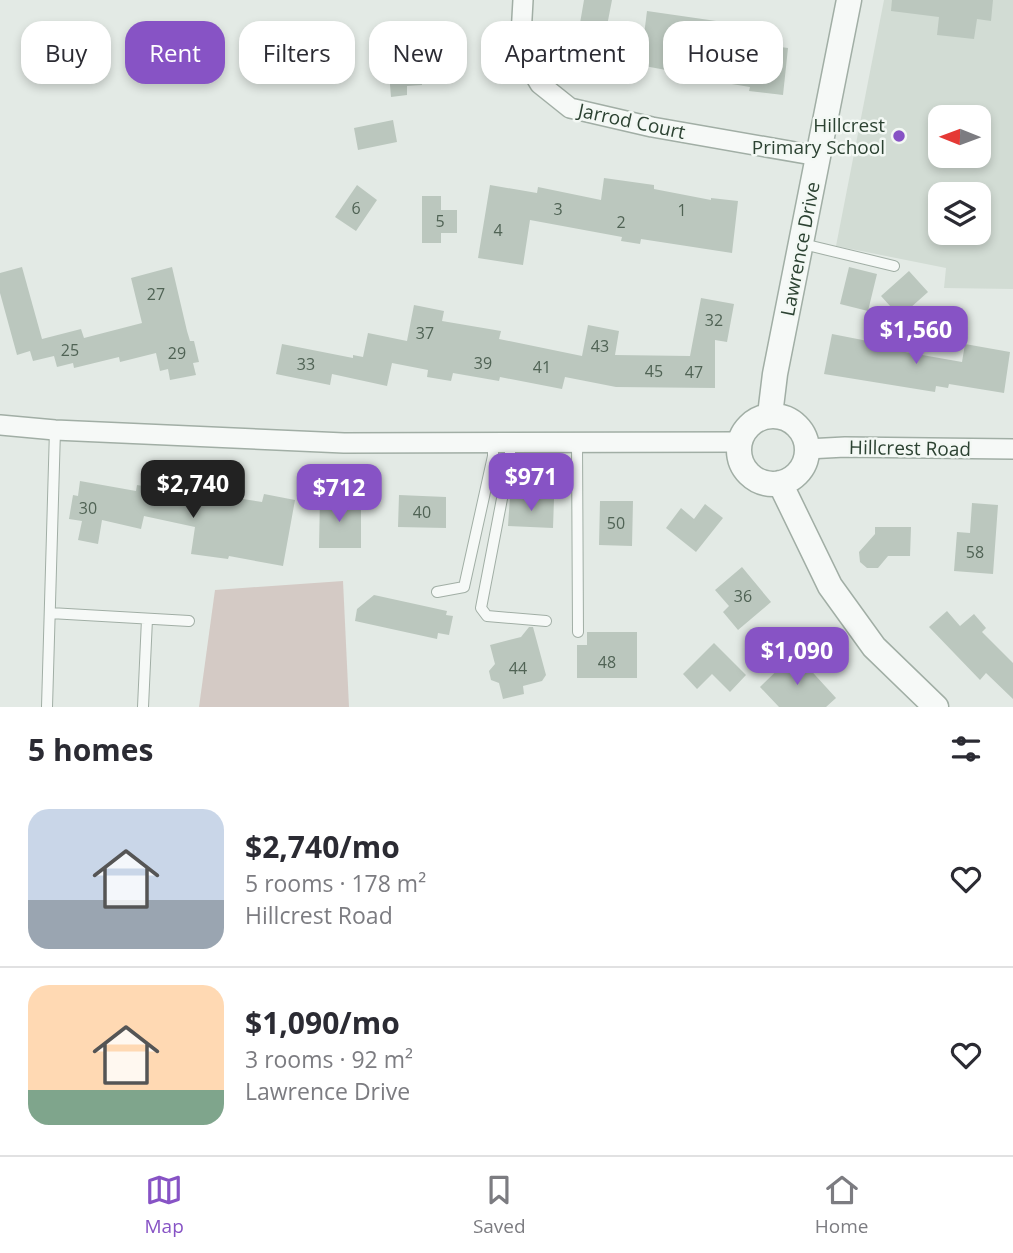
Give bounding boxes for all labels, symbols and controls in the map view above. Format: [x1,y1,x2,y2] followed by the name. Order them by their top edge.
[21,21,111,84] chip: Buy
[125,21,225,84] chip: Rent
[239,21,355,84] chip: Filters
[369,21,467,84] chip: New
[481,21,649,84] chip: Apartment
[663,21,783,84] chip: House
[574,97,688,145] street label: Jarrod Court
[928,105,990,168] north arrow
[928,105,991,245] map controls
[752,112,885,160] place label: Hillcrest Primary School
[891,128,907,144] marker: Hillcrest Primary School
[774,180,826,318] street label: Lawrence Drive
[928,182,991,245] button: layers
[351,197,361,219] house number: 6
[553,198,563,220] house number: 3
[677,199,687,221] house number: 1
[435,210,445,232] house number: 5
[616,211,626,233] house number: 2
[493,219,503,241] house number: 4
[147,283,165,305] house number: 27
[859,306,973,366] pin: $1,560
[705,309,723,331] house number: 32
[880,313,952,345] text: $1,560
[416,322,434,344] house number: 37
[591,335,609,357] house number: 43
[61,339,79,361] house number: 25
[168,342,186,364] house number: 29
[474,352,492,374] house number: 39
[297,353,315,375] house number: 33
[533,356,551,378] house number: 41
[645,360,663,382] house number: 45
[685,361,703,383] house number: 47
[849,434,971,462] street label: Hillcrest Road
[490,454,572,513] pin: $971
[505,460,557,492] text: $971
[136,461,250,520] pin: $2,740
[298,464,380,524] pin: $712
[157,467,229,499] text: $2,740
[313,471,365,503] text: $712
[79,497,97,519] house number: 30
[413,501,431,523] house number: 40
[607,512,625,534] house number: 50
[966,541,984,563] house number: 58
[734,585,752,607] house number: 36
[740,628,854,687] pin: $1,090
[761,634,833,666] text: $1,090
[598,651,616,673] house number: 48
[509,657,527,679] house number: 44
[28,729,153,770] text: 5 homes
[947,730,985,768] icon: filters
[245,826,400,867] text: $2,740/mo
[84,837,168,921] icon: home
[947,860,985,898] icon: heart
[245,867,426,899] text: 5 rooms · 178 m²
[245,899,393,931] text: Hillcrest Road
[245,1002,400,1043] text: $1,090/mo
[84,1013,168,1097] icon: home
[947,1036,985,1074] icon: heart
[245,1043,413,1075] text: 3 rooms · 92 m²
[245,1075,410,1107] text: Lawrence Drive
[145,1171,184,1239] tab: Map
[473,1171,526,1239] tab: Saved
[815,1171,868,1239] tab: Home

